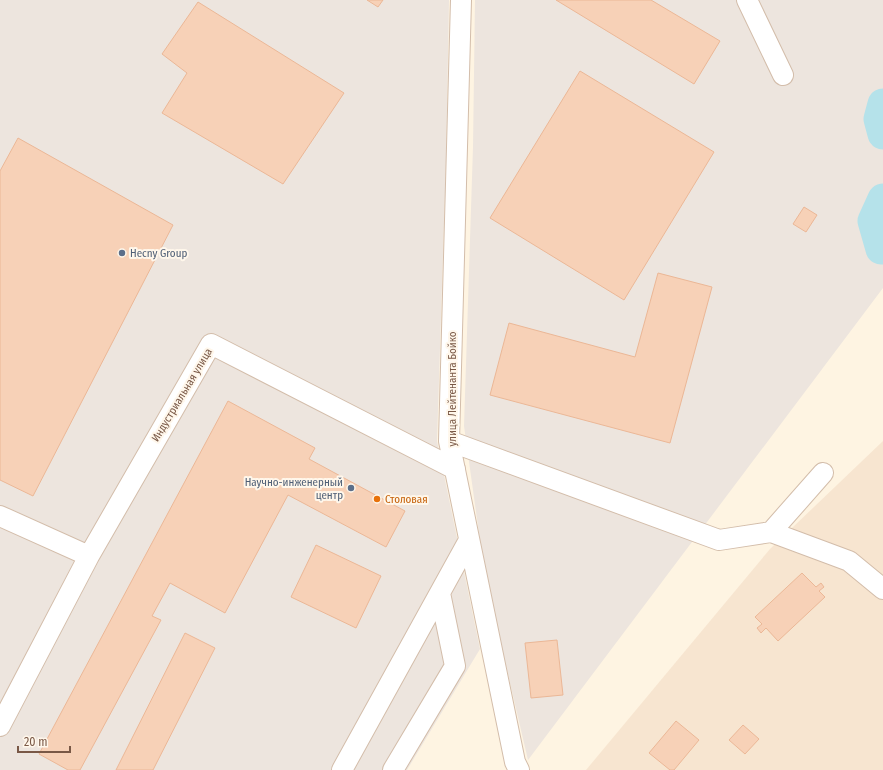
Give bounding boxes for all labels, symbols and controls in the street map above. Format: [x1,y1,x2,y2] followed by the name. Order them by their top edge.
[130,247,187,260] place label: Hecny Group
[117,248,127,258] marker: Hecny Group
[446,331,459,447] street label: улица Лейтенанта Бойко
[149,346,215,444] street label: Индустриальная улица
[245,476,343,502] place label: Научно-инженерный центр
[346,483,356,493] marker: Научно-инженерный центр
[385,493,428,506] place label: Столовая
[372,494,382,504] marker: Столовая
[18,728,70,754] scale bar
[24,735,48,749] text: 20 m

